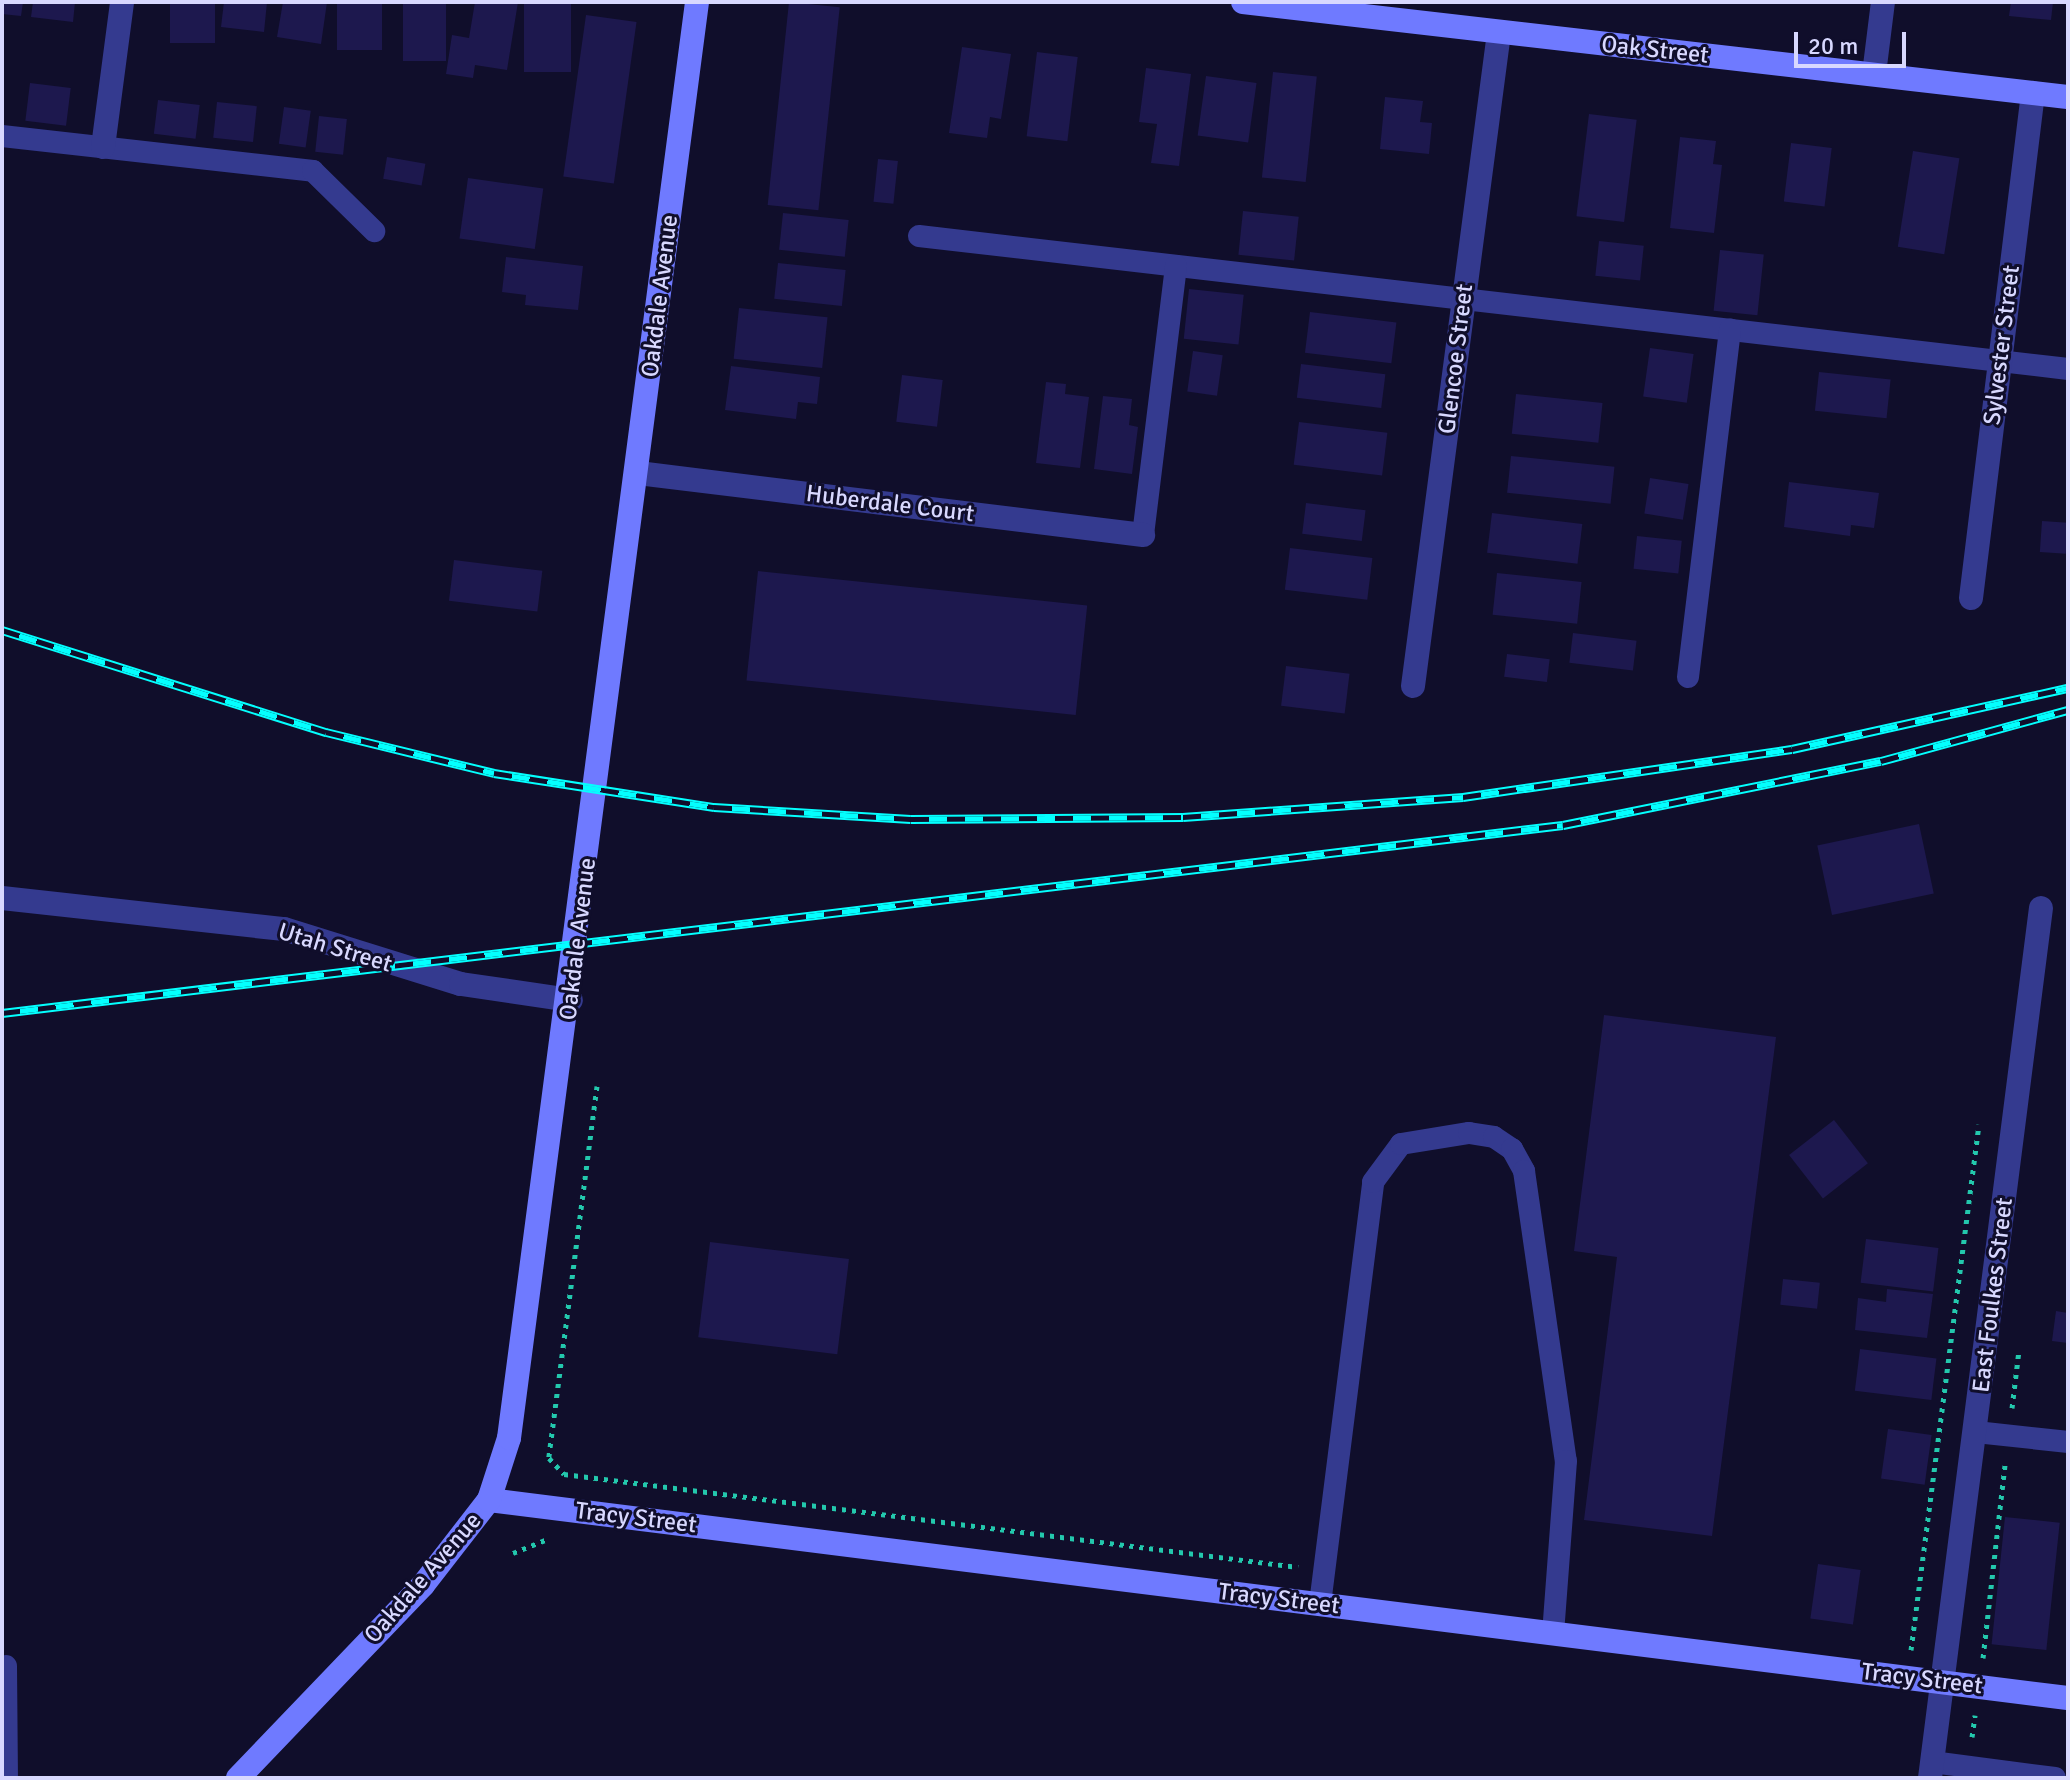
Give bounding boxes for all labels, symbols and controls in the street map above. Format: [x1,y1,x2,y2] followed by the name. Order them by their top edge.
[1798,16,1910,66] scale bar
[1600,30,1710,70] street label: Oak Street
[1808,31,1858,61] text: 20 m
[636,213,684,379] street label: Oakdale Avenue
[1978,263,2026,427] street label: Sylvester Street
[1433,282,1479,436] street label: Glencoe Street
[804,479,976,529] street label: Huberdale Court
[554,856,602,1022] street label: Oakdale Avenue
[275,917,395,979] street label: Utah Street
[1967,1196,2019,1394] street label: East Foulkes Street
[574,1496,698,1540] street label: Tracy Street
[359,1507,487,1649] street label: Oakdale Avenue
[1217,1577,1341,1621] street label: Tracy Street
[1860,1657,1984,1701] street label: Tracy Street

